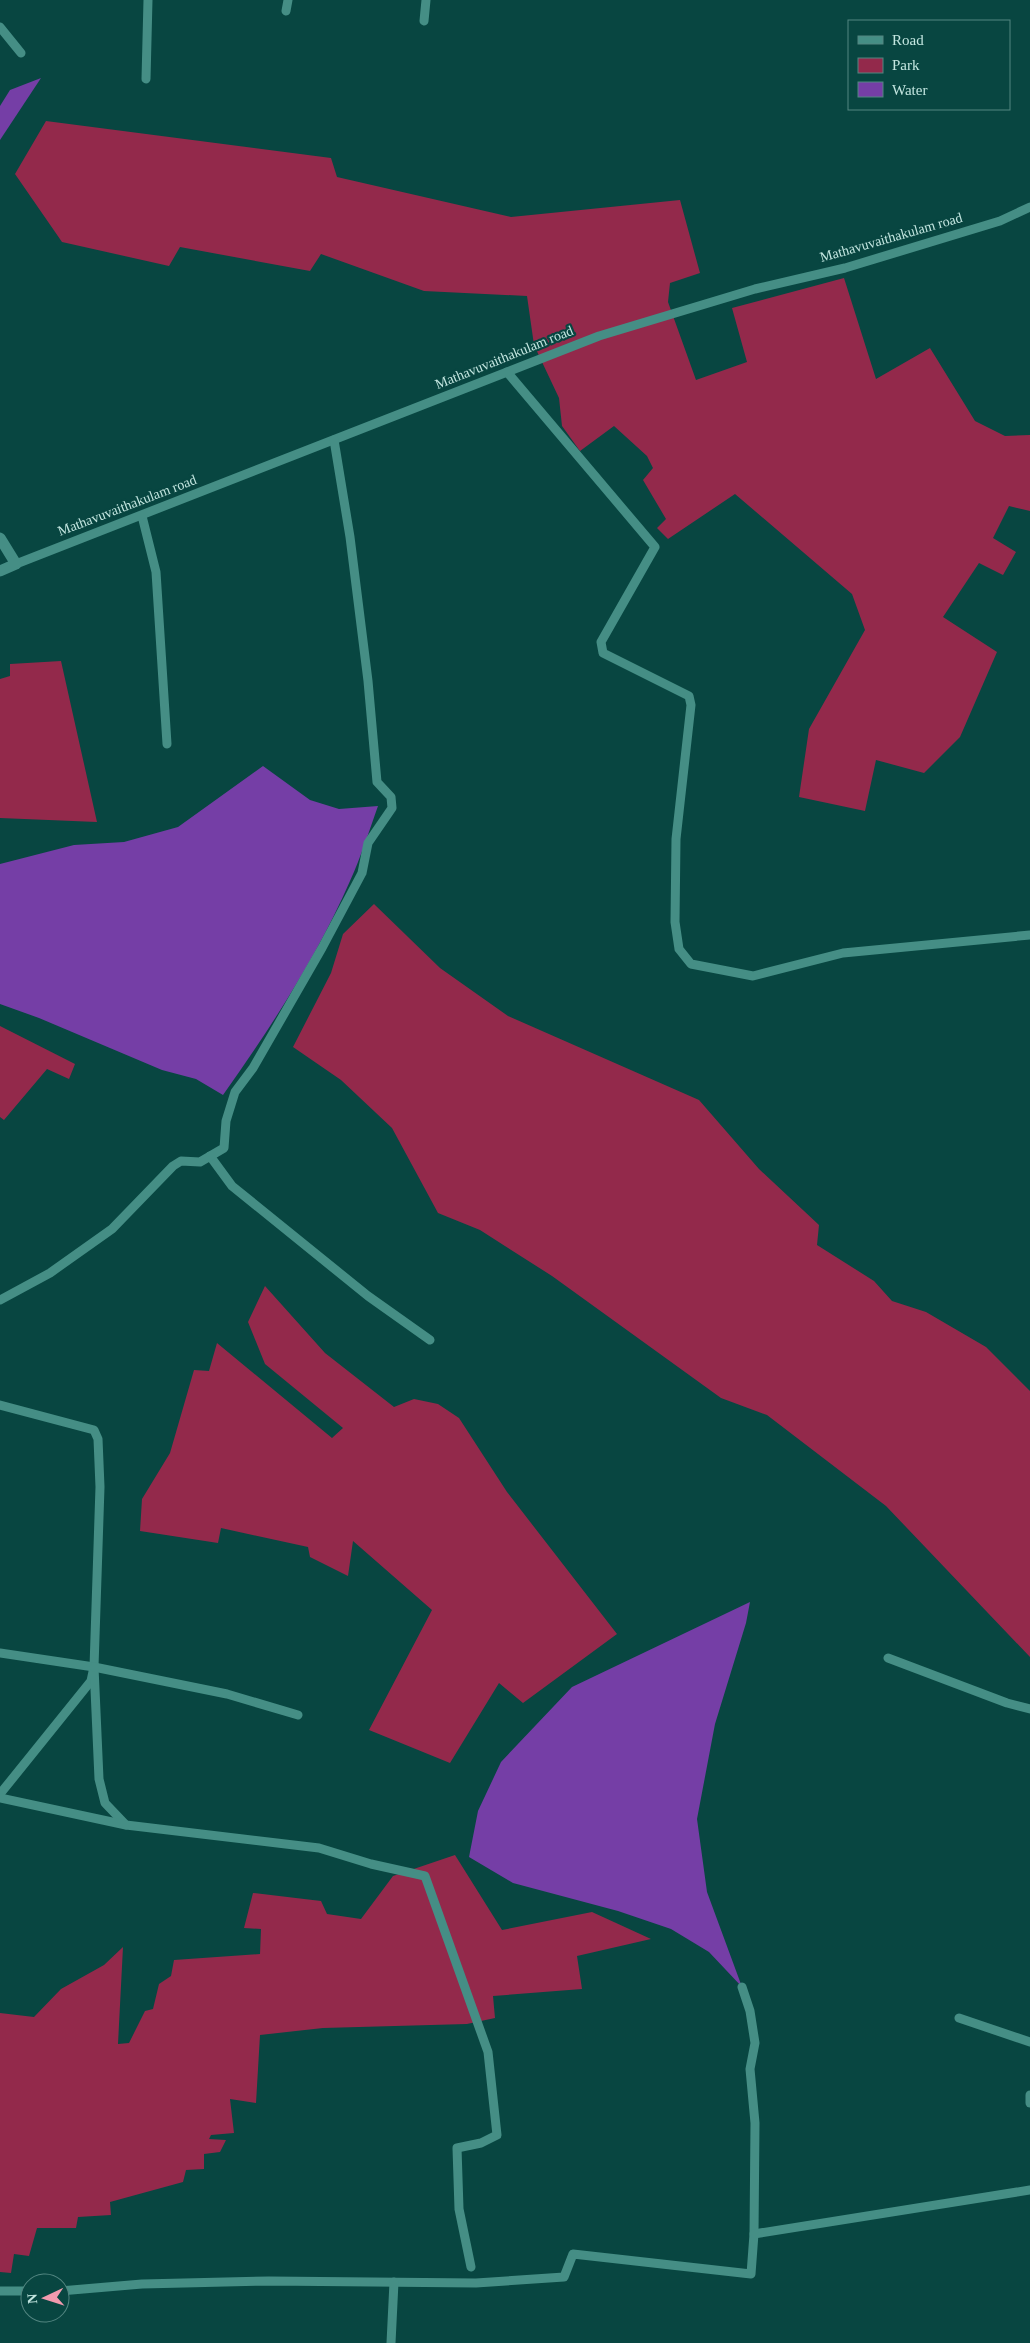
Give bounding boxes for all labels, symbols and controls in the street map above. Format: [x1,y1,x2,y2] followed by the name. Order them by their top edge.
[848,20,1010,110] legend
[892,32,924,48] text: Road
[892,57,920,73] text: Park
[892,82,927,98] text: Water
[818,210,964,265] street label: Mathavuvaithakulam road
[433,323,575,392] street label: Mathavuvaithakulam road
[56,472,199,539] street label: Mathavuvaithakulam road
[20,2273,70,2323] north arrow
[25,2293,40,2304] text: N

